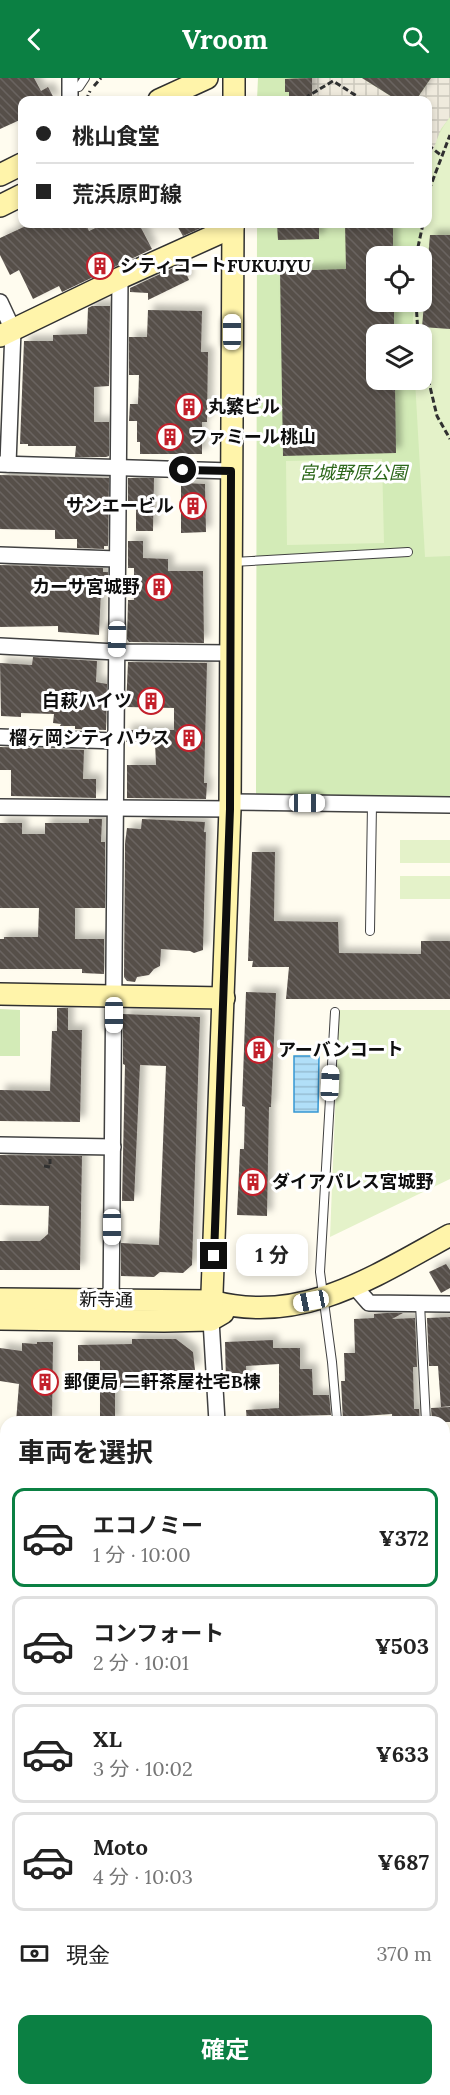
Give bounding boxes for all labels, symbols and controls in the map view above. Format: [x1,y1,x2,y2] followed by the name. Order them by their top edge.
[182,22,268,56] text: Vroom
[18,23,51,56] icon: back
[399,23,432,56] icon: search
[72,122,160,150] text: 桃山食堂
[72,180,182,208] text: 荒浜原町線
[366,246,432,390] map controls
[366,246,432,312] button: locate
[85,251,115,281] building icon: シティコートFUKUJYU
[120,254,311,277] place label: シティコートFUKUJYU
[223,314,241,350] car
[366,324,432,390] button: layers
[174,392,204,422] building icon: 丸繁ビル
[208,395,280,418] place label: 丸繁ビル
[155,422,185,452] building icon: ファミール桃山
[190,425,316,448] place label: ファミール桃山
[169,456,196,483] route start
[299,461,410,484] park label: 宮城野原公園
[178,491,208,521] building icon: サンエービル
[66,494,174,517] place label: サンエービル
[144,572,174,602] building icon: カーサ宮城野
[32,575,140,598] place label: カーサ宮城野
[108,621,126,657] car
[136,686,166,716] building icon: 白萩ハイツ
[42,689,132,712] place label: 白萩ハイツ
[174,723,204,753] building icon: 榴ヶ岡シティハウス
[9,726,170,749] place label: 榴ヶ岡シティハウス
[289,794,325,812] car
[105,997,123,1033] car
[244,1035,274,1065] building icon: アーバンコート
[278,1038,404,1061] place label: アーバンコート
[320,1065,340,1101] car
[238,1167,268,1197] building icon: ダイアパレス宮城野
[272,1170,434,1193] place label: ダイアパレス宮城野
[103,1209,121,1245] car
[235,1235,307,1277] callout: 1 分
[200,1242,227,1269] route end
[255,1242,289,1267] text: 1 分
[79,1288,133,1311] street label: 新寺通
[292,1289,330,1313] car
[30,1367,60,1397] building icon: 郵便局 二軒茶屋社宅B棟
[64,1370,261,1393] place label: 郵便局 二軒茶屋社宅B棟
[18,1435,153,1469] text: 車両を選択
[21,1511,75,1565] icon: car
[93,1511,203,1539] text: エコノミー
[379,1524,429,1552] text: ¥372
[93,1542,191,1567] text: 1 分 · 10:00
[21,1619,75,1673] icon: car
[93,1619,224,1647] text: コンフォート
[375,1632,429,1660] text: ¥503
[93,1650,189,1675] text: 2 分 · 10:01
[93,1725,122,1753] text: XL
[21,1727,75,1781] icon: car
[376,1740,429,1768] text: ¥633
[93,1756,193,1781] text: 3 分 · 10:02
[93,1833,148,1861] text: Moto
[21,1835,75,1889] icon: car
[378,1848,429,1876] text: ¥687
[93,1864,193,1889] text: 4 分 · 10:03
[18,1937,51,1970] icon: cash
[66,1941,110,1969] text: 現金
[377,1941,432,1966] text: 370 m
[18,2015,432,2084] button: 確定

